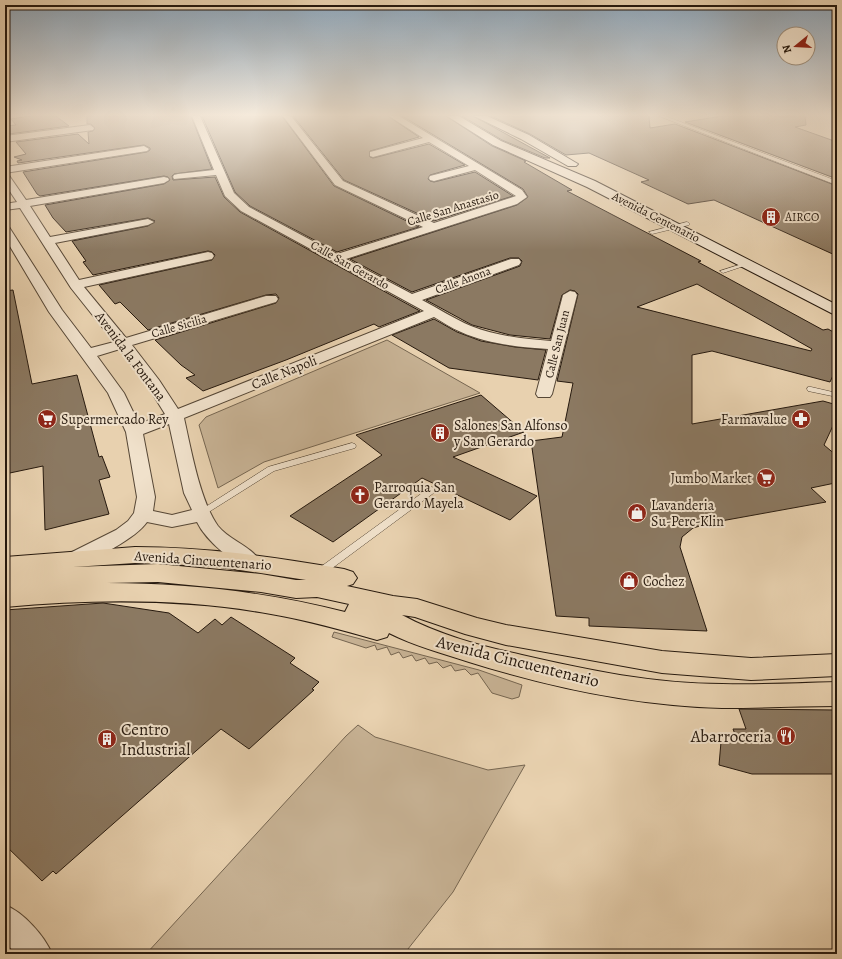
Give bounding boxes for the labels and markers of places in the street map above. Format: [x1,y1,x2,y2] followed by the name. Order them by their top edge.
[760,206,782,228] building icon: AIRCO
[784,209,819,225] place label: AIRCO
[36,408,58,430] supermarket icon: Supermercado Rey
[790,408,812,430] pharmacy icon: Farmavalue
[61,410,169,429] place label: Supermercado Rey
[721,410,787,429] place label: Farmavalue
[453,416,567,451] place label: Salones San Alfonso y San Gerardo
[429,422,451,444] building icon: Salones San Alfonso y San Gerardo
[755,467,777,489] supermarket icon: Jumbo Market
[671,469,752,488] place label: Jumbo Market
[374,478,464,513] place label: Parroquia San Gerardo Mayela
[349,484,371,506] church icon: Parroquia San Gerardo Mayela
[651,496,724,531] place label: Lavanderia Su-Perc-Klin
[626,502,648,524] shop icon: Lavanderia Su-Perc-Klin
[618,570,640,592] shop icon: Cochez
[643,572,685,591] place label: Cochez
[121,718,190,761] place label: Centro Industrial
[690,725,772,748] place label: Abarroceria
[775,725,797,747] restaurant icon: Abarroceria
[96,728,118,750] building icon: Centro Industrial

